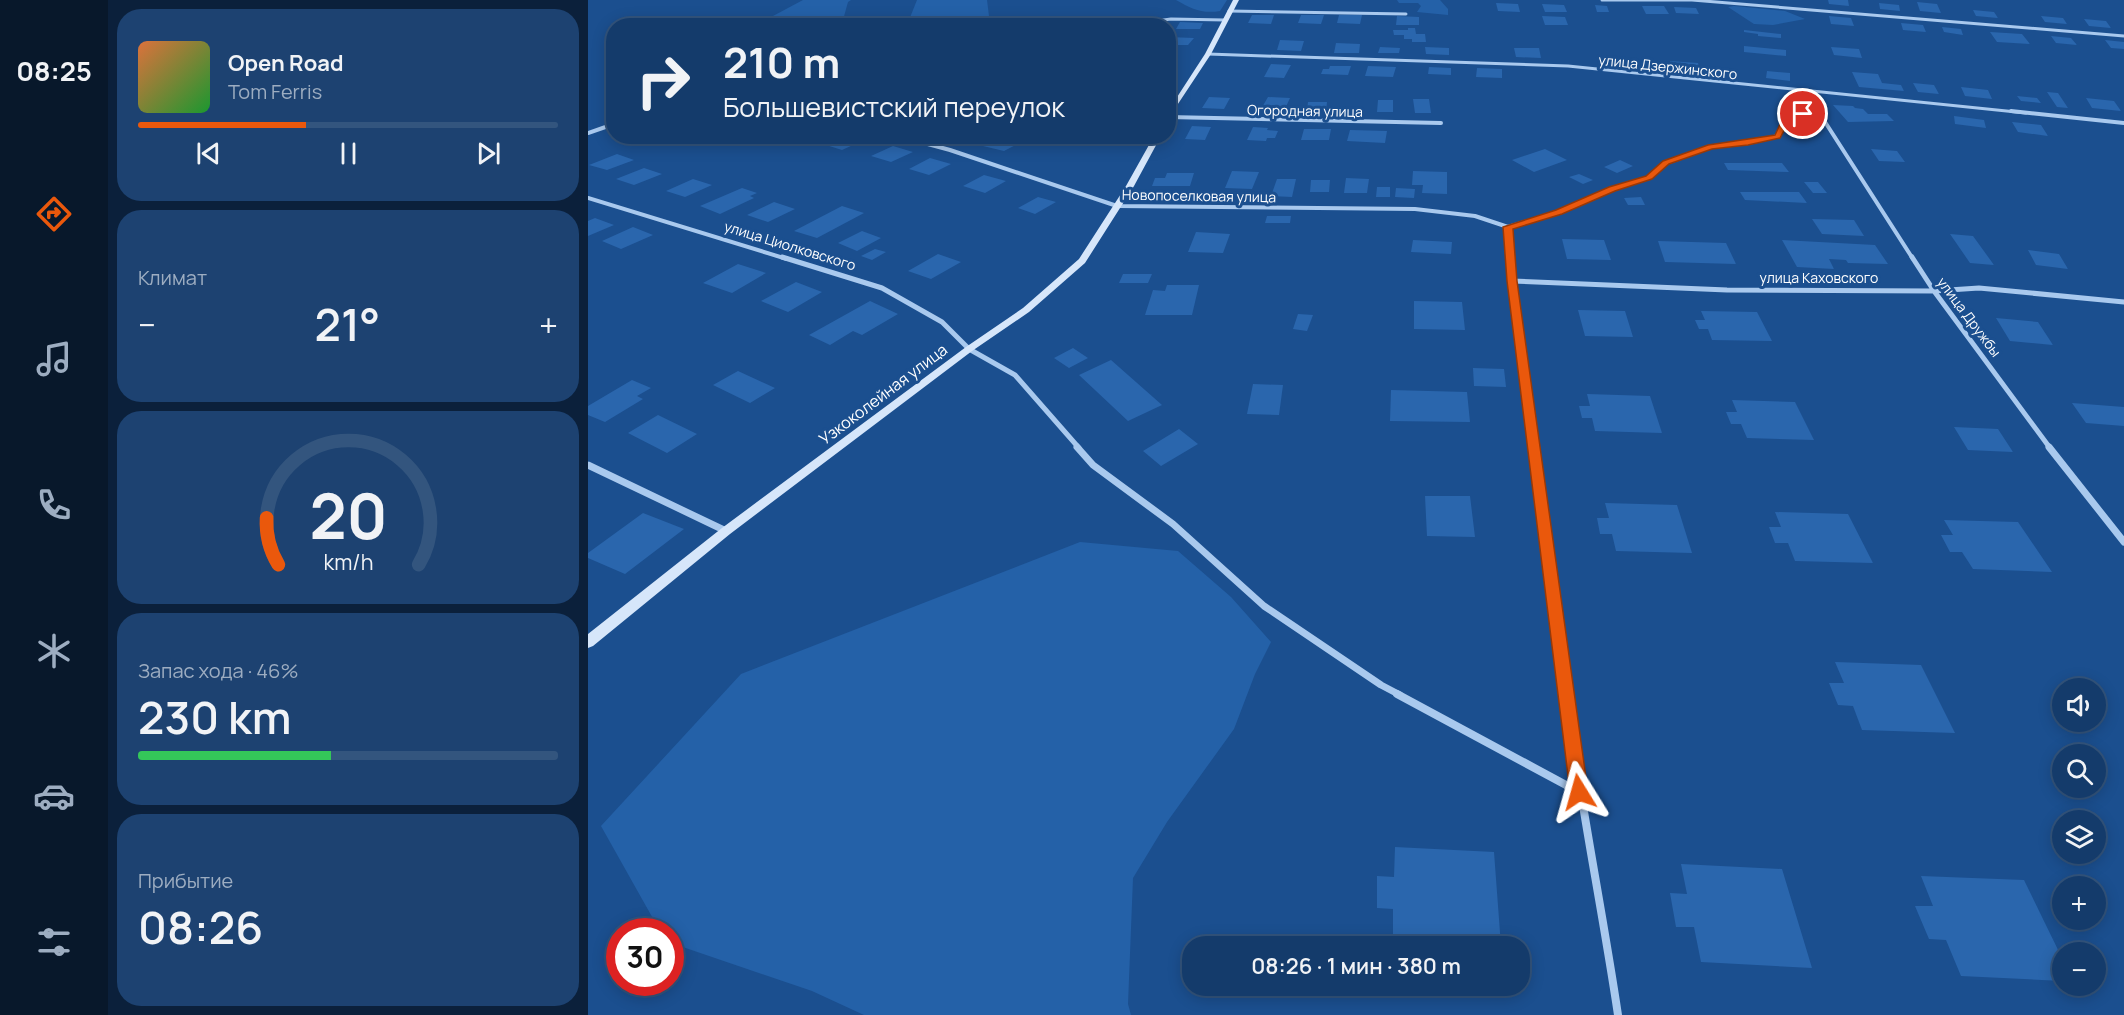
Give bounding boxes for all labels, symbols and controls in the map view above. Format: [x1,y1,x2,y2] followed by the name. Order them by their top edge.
[723,33,840,91] text: 210 m
[624,42,702,120] icon: right
[228,48,343,78] text: Open Road
[1598,50,1738,83] street label: улица Дзержинского
[16,52,92,89] text: 08:25
[228,78,322,105] text: Tom Ferris
[723,88,1065,125] text: Большевистский переулок
[1777,88,1828,139] pin
[1786,97,1819,130] icon: arrive
[1247,100,1363,121] street label: Огородная улица
[192,137,225,170] icon: previous
[332,137,365,170] icon: pause
[472,137,505,170] icon: next
[1122,185,1276,206] street label: Новопоселковая улица
[33,193,75,235] icon: directions
[722,216,858,275] street label: улица Циолковского
[138,264,207,291] text: Климат
[1760,268,1878,287] street label: улица Каховского
[1933,273,2006,361] street label: улица Дружбы
[315,293,380,355] text: 21°
[138,302,156,347] text: −
[539,302,558,347] text: +
[33,338,75,380] icon: music
[814,338,952,450] street label: Узкоколейная улица
[309,472,387,558] text: 20
[33,484,75,526] icon: phone
[323,547,373,576] text: km/h
[33,630,75,672] icon: climate
[138,657,298,684] text: Запас хода · 46%
[2052,678,2106,996] map controls
[2052,678,2106,732] button: sound
[138,686,291,748] text: 230 km
[2052,744,2106,798] button: search
[1547,760,1611,824] position arrow
[33,775,75,817] icon: car
[2052,810,2106,864] button: layers
[138,867,233,894] text: Прибытие
[2052,876,2106,930] button: +
[138,896,263,958] text: 08:26
[606,918,684,996] speed limit sign: 30
[33,921,75,963] icon: filters
[2052,942,2106,996] button: −
[1251,951,1461,981] text: 08:26 · 1 мин · 380 m

